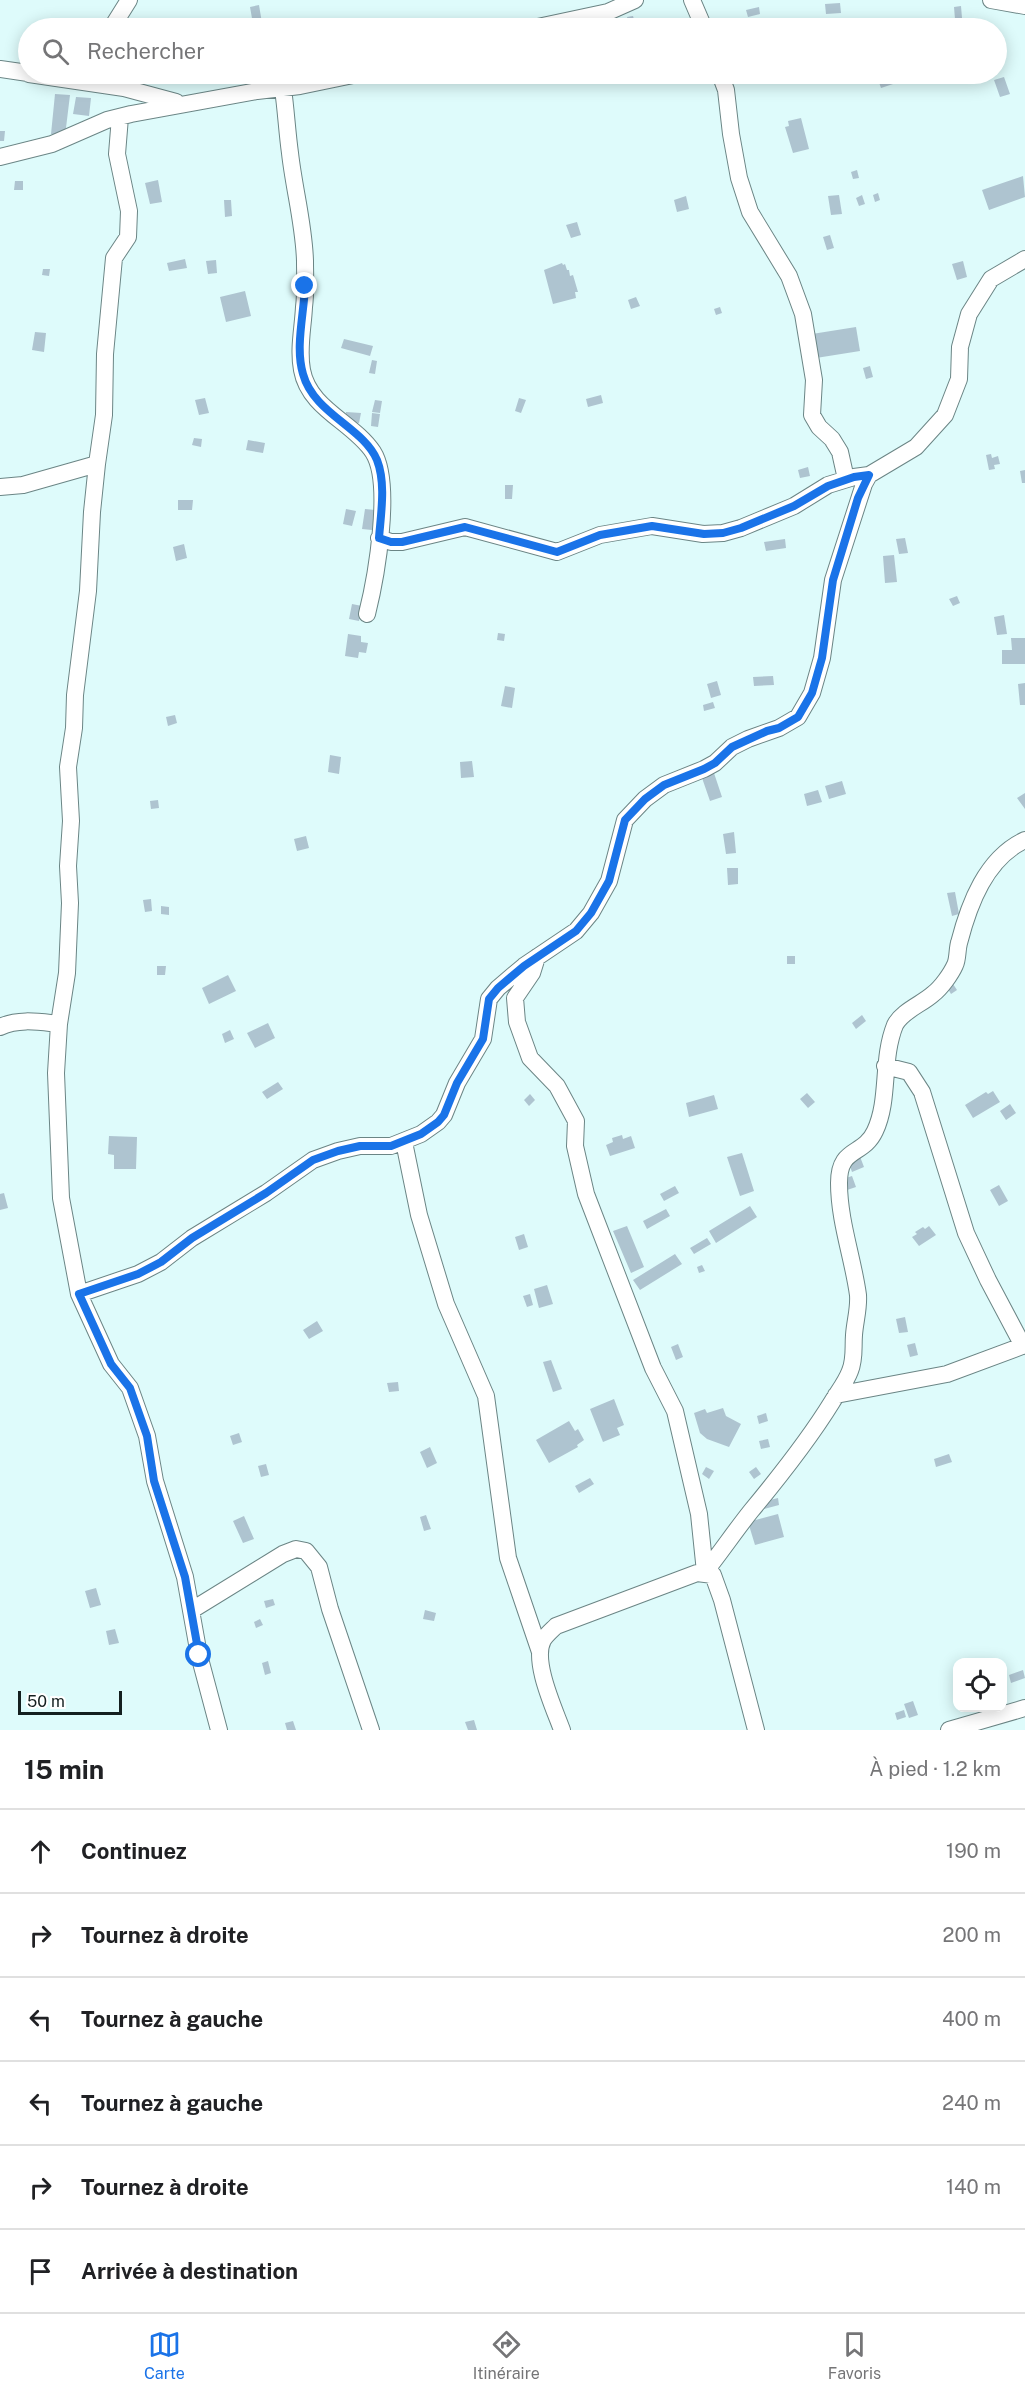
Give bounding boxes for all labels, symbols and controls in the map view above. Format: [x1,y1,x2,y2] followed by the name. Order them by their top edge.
[18,18,1007,84] search box
[39,35,72,68] icon: search
[87,38,205,64] text: Rechercher
[291,272,317,298] route end
[185,1641,211,1667] route start
[953,1658,1007,1712] map controls
[953,1658,1007,1712] button: locate
[18,1688,122,1716] scale bar
[27,1692,65,1711] text: 50 m
[24,1754,104,1785] text: 15 min
[869,1757,1001,1781] text: À pied · 1.2 km
[24,1835,57,1868] icon: ahead
[81,1838,187,1864] text: Continuez
[946,1839,1001,1863] text: 190 m
[24,1919,57,1952] icon: right
[81,1922,249,1948] text: Tournez à droite
[943,1923,1001,1947] text: 200 m
[24,2003,57,2036] icon: left
[81,2006,263,2032] text: Tournez à gauche
[942,2007,1001,2031] text: 400 m
[24,2087,57,2120] icon: left
[81,2090,263,2116] text: Tournez à gauche
[942,2091,1001,2115] text: 240 m
[24,2171,57,2204] icon: right
[81,2174,249,2200] text: Tournez à droite
[946,2175,1001,2199] text: 140 m
[24,2255,57,2288] icon: arrive
[81,2258,298,2284] text: Arrivée à destination
[144,2328,185,2383] tab: Carte
[473,2328,540,2383] tab: Itinéraire
[828,2328,881,2383] tab: Favoris

